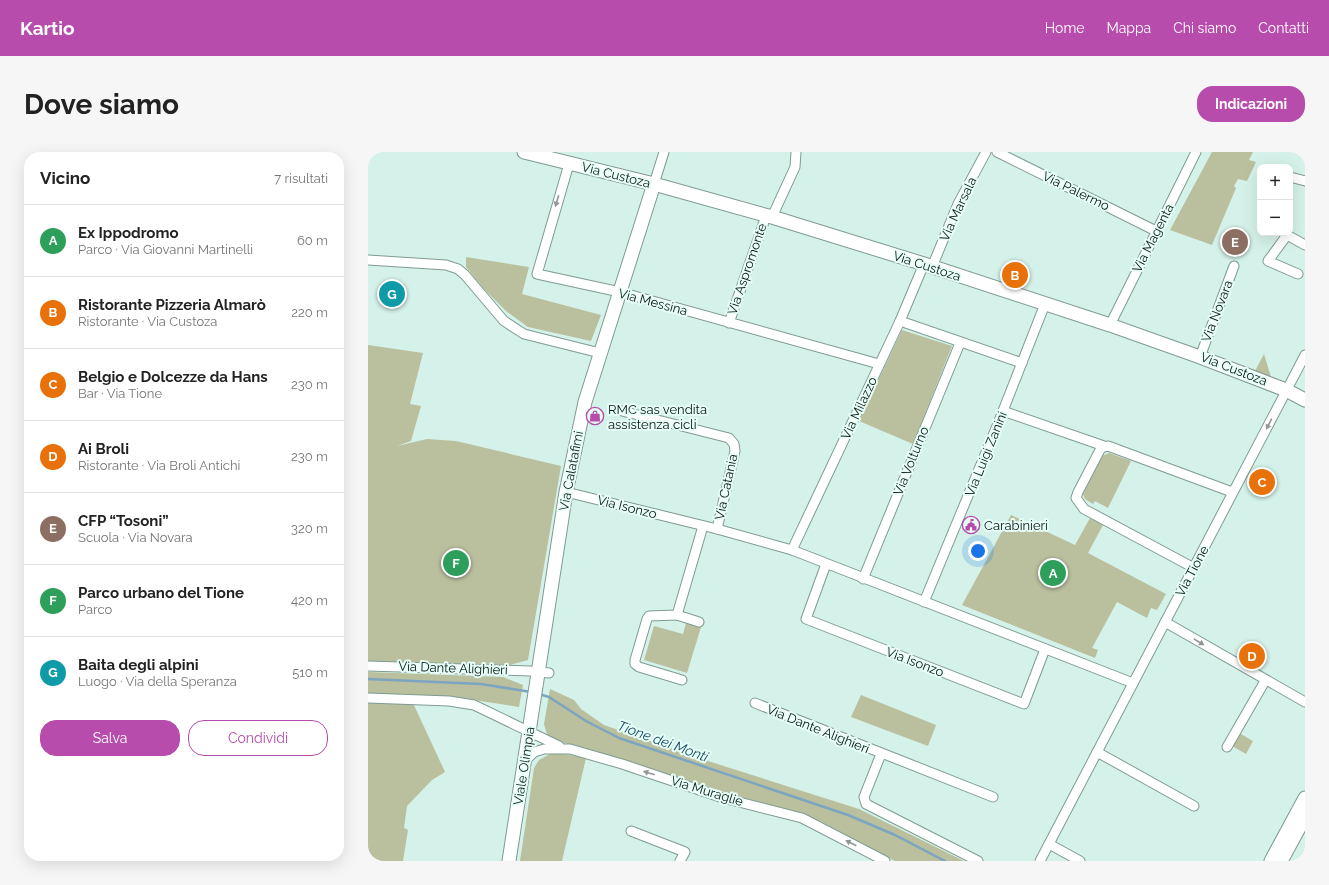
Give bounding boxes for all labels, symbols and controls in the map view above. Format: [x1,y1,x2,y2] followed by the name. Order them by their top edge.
[20,17,75,39] text: Kartio
[1045,20,1084,36] text: Home
[1106,20,1151,36] text: Mappa
[1173,20,1236,36] text: Chi siamo
[1258,20,1309,36] text: Contatti
[1197,86,1305,122] button: Indicazioni
[24,88,179,121] text: Dove siamo
[580,159,652,191] street label: Via Custoza
[1257,164,1293,236] map controls
[1257,164,1293,200] button: +
[40,168,90,188] text: Vicino
[1040,168,1112,214] street label: Via Palermo
[274,171,328,186] text: 7 risultati
[937,175,979,243] street label: Via Marsala
[554,195,560,207] one-way arrow
[1257,200,1293,236] button: −
[1129,201,1177,275] street label: Via Magenta
[724,221,770,317] street label: Via Aspromonte
[78,224,179,242] text: Ex Ippodromo
[1222,227,1248,257] pin: E
[49,233,57,248] text: A
[297,233,328,248] text: 60 m
[78,242,253,257] text: Parco · Via Giovanni Martinelli
[891,248,963,284] street label: Via Custoza
[1002,260,1028,290] pin: B
[1198,278,1236,344] street label: Via Novara
[379,279,405,309] pin: G
[617,286,689,318] street label: Via Messina
[78,296,266,314] text: Ristorante Pizzeria Almarò
[49,305,57,320] text: B
[291,305,328,320] text: 220 m
[78,314,217,329] text: Ristorante · Via Custoza
[1198,349,1270,389] street label: Via Custoza
[78,368,268,386] text: Belgio e Dolcezze da Hans
[838,374,880,442] street label: Via Milazzo
[49,377,57,392] text: C
[291,377,328,392] text: 230 m
[78,386,162,401] text: Bar · Via Tione
[608,402,707,432] place label: RMC sas vendita assistenza cicli
[585,406,605,426] shop icon: RMC sas vendita assistenza cicli
[962,409,1010,499] street label: Via Luigi Zanini
[1266,419,1272,430] one-way arrow
[890,424,932,498] street label: Via Volturno
[556,430,586,512] street label: Via Calatafimi
[78,440,129,458] text: Ai Broli
[48,449,58,464] text: D
[291,449,328,464] text: 230 m
[712,453,740,521] street label: Via Catania
[78,458,240,473] text: Ristorante · Via Broli Antichi
[1249,467,1275,497] pin: C
[596,492,659,522] street label: Via Isonzo
[78,512,169,530] text: CFP “Tosoni”
[961,515,981,535] public building icon: Carabinieri
[984,518,1048,533] place label: Carabinieri
[49,521,57,536] text: E
[291,521,328,536] text: 320 m
[78,530,193,545] text: Scuola · Via Novara
[968,541,988,561] your location
[1172,543,1212,599] street label: Via Tione
[443,548,469,578] pin: F
[1040,558,1066,588] pin: A
[78,584,244,602] text: Parco urbano del Tione
[49,593,57,608] text: F
[291,593,328,608] text: 420 m
[78,602,112,617] text: Parco
[1193,638,1205,645] one-way arrow
[1239,641,1265,671] pin: D
[884,644,946,680] street label: Via Isonzo
[78,656,199,674] text: Baita degli alpini
[398,659,508,677] street label: Via Dante Alighieri
[48,665,58,680] text: G
[292,665,328,680] text: 510 m
[78,674,237,689] text: Luogo · Via della Speranza
[765,702,871,756] street label: Via Dante Alighieri
[616,717,711,765] water label: Tione dei Monti
[40,720,180,756] button: Salva
[188,720,328,756] button: Condividi
[510,726,538,806] street label: Viale Olimpia
[643,770,655,776] one-way arrow
[669,773,745,809] street label: Via Muraglie
[845,840,857,846] one-way arrow

